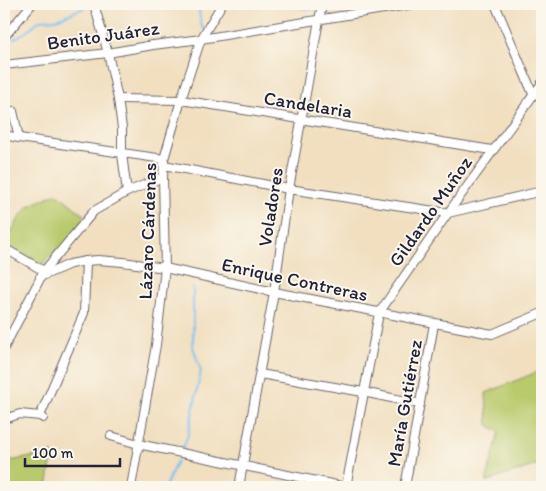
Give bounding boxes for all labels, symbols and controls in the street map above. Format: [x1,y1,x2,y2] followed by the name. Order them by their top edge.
[46,16,161,55] street label: Benito Juárez
[262,86,354,123] street label: Candelaria
[384,152,477,271] street label: Gildardo Muñoz
[134,162,161,300] street label: Lázaro Cárdenas
[253,166,288,248] street label: Voladores
[220,253,370,306] street label: Enrique Contreras
[382,338,427,468] street label: María Gutiérrez
[25,436,120,468] scale bar
[32,444,74,462] text: 100 m

